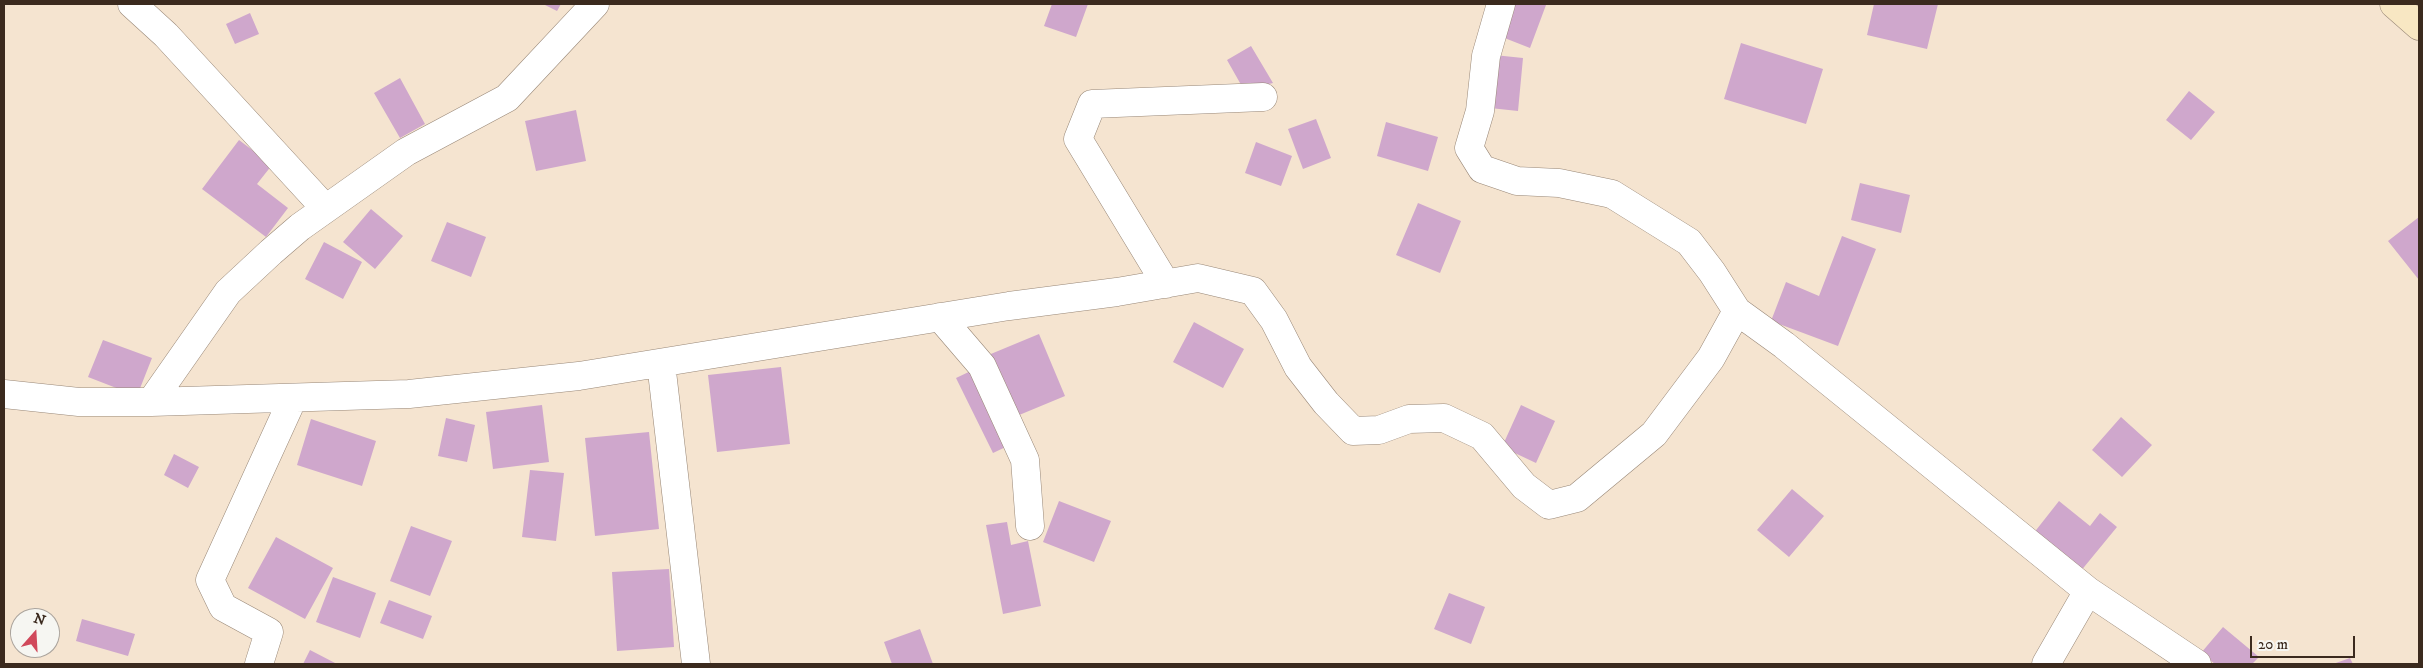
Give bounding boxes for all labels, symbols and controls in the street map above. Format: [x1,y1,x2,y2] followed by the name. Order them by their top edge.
[10,608,60,658] north arrow
[31,609,48,630] text: N
[2253,626,2358,658] scale bar
[2258,635,2288,654] text: 20 m

